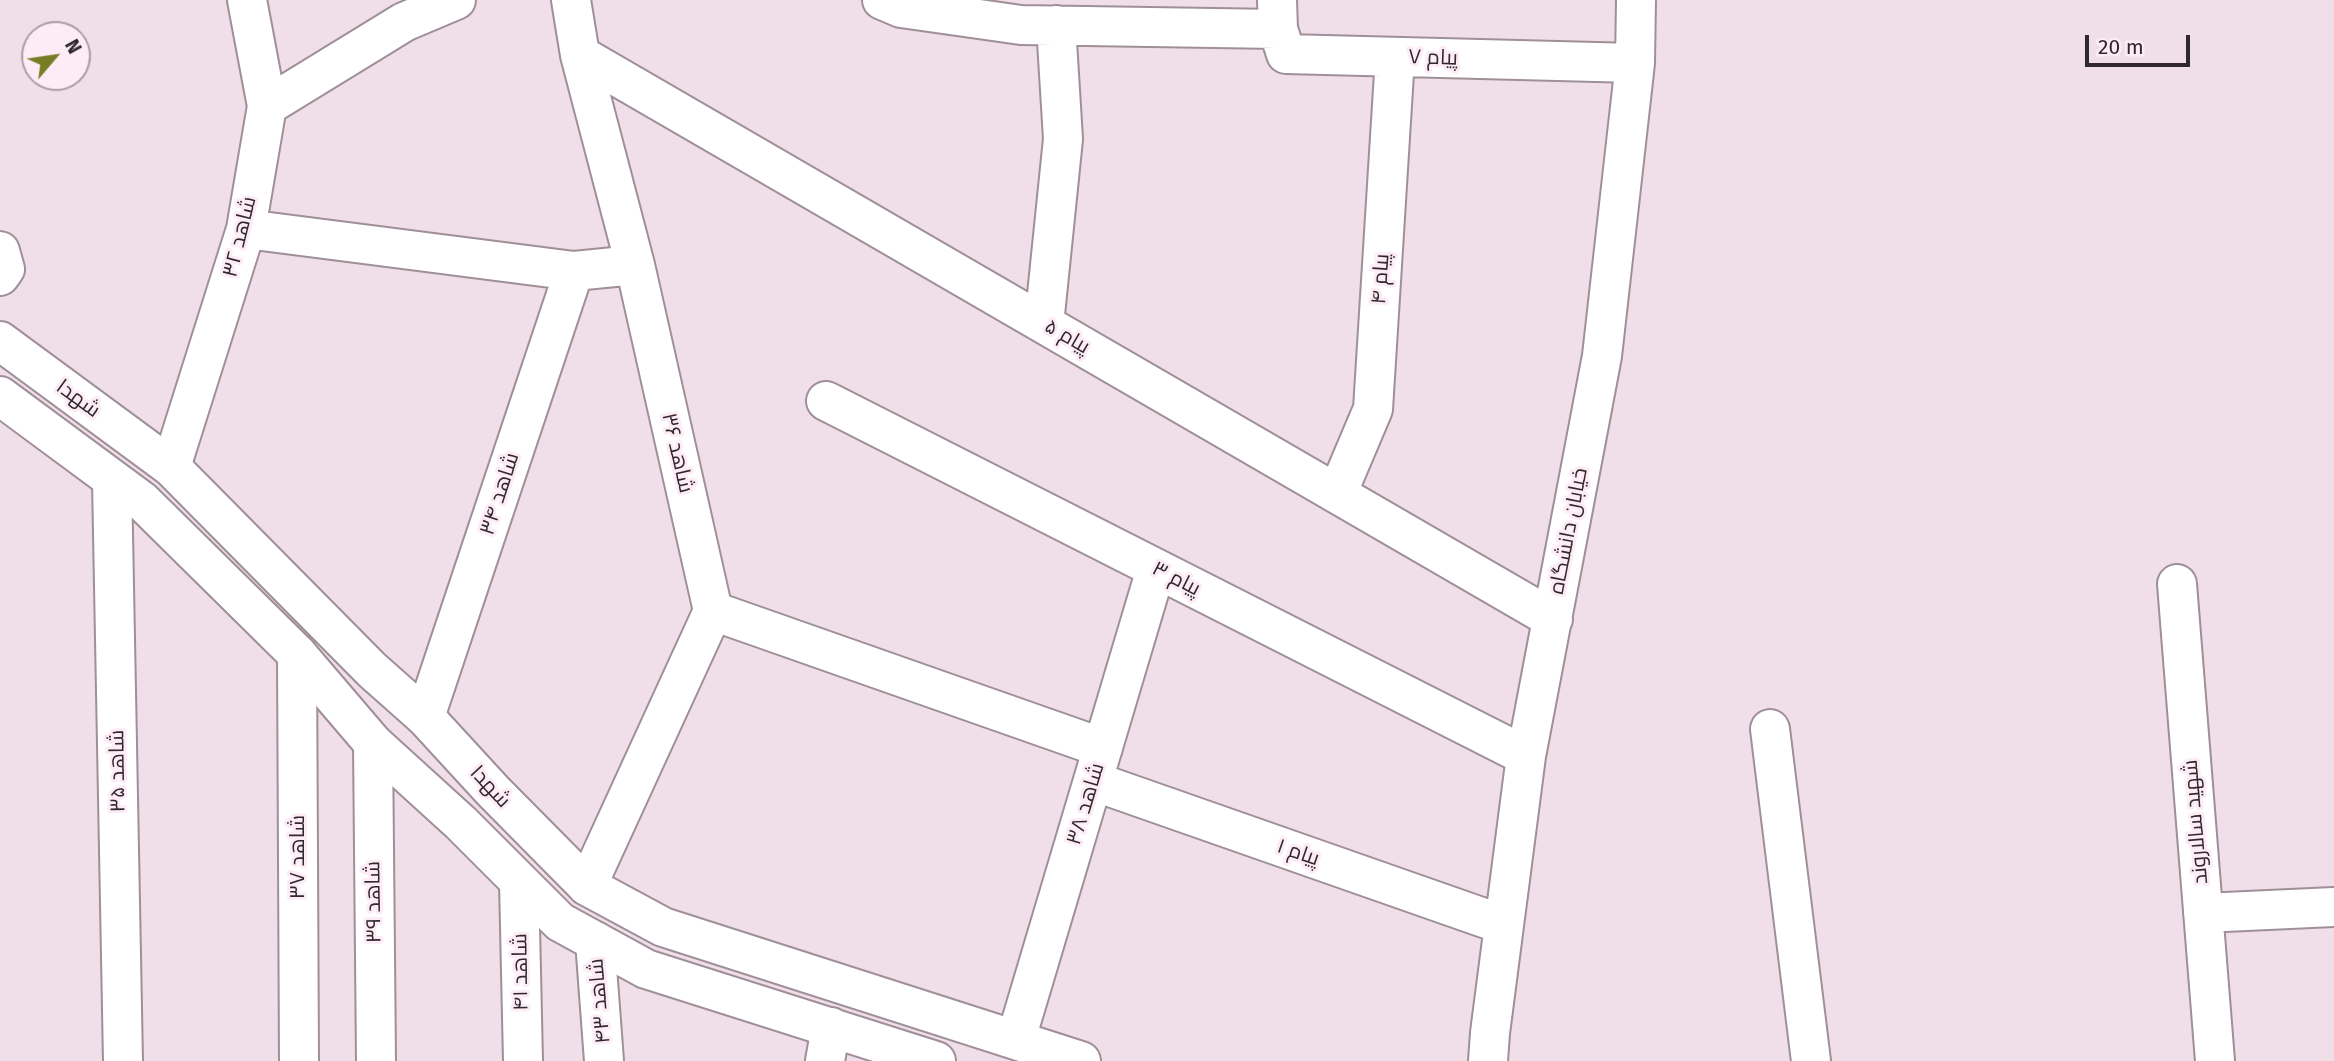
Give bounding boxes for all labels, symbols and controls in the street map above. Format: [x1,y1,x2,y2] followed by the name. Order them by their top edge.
[21,21,91,91] north arrow
[2089,21,2194,65] scale bar
[2098,34,2144,60] text: 20 m
[60,35,86,58] text: N
[1408,45,1458,71] street label: پیام ۷
[218,194,262,280] street label: شاهد ۳۲
[1367,253,1395,305] street label: پیام ۴
[1040,314,1094,360] street label: پیام ۵
[51,375,105,423] street label: شهدا
[656,411,698,495] street label: شاهد ۳۶
[475,450,525,538] street label: شاهد ۳۴
[1544,466,1594,596] street label: خیابان دانشگاه
[1148,556,1204,602] street label: پیام ۳
[105,729,131,813] street label: شاهد ۳۵
[2178,759,2214,885] street label: شهید سالاروند
[1062,760,1110,848] street label: شاهد ۳۸
[464,761,516,813] street label: شهدا
[285,815,311,899] street label: شاهد ۳۷
[1273,834,1323,872] street label: پیام ۱
[361,861,387,943] street label: شاهد ۳۹
[508,933,534,1011] street label: شاهد ۴۱
[584,957,616,1045] street label: شاهد ۴۳

